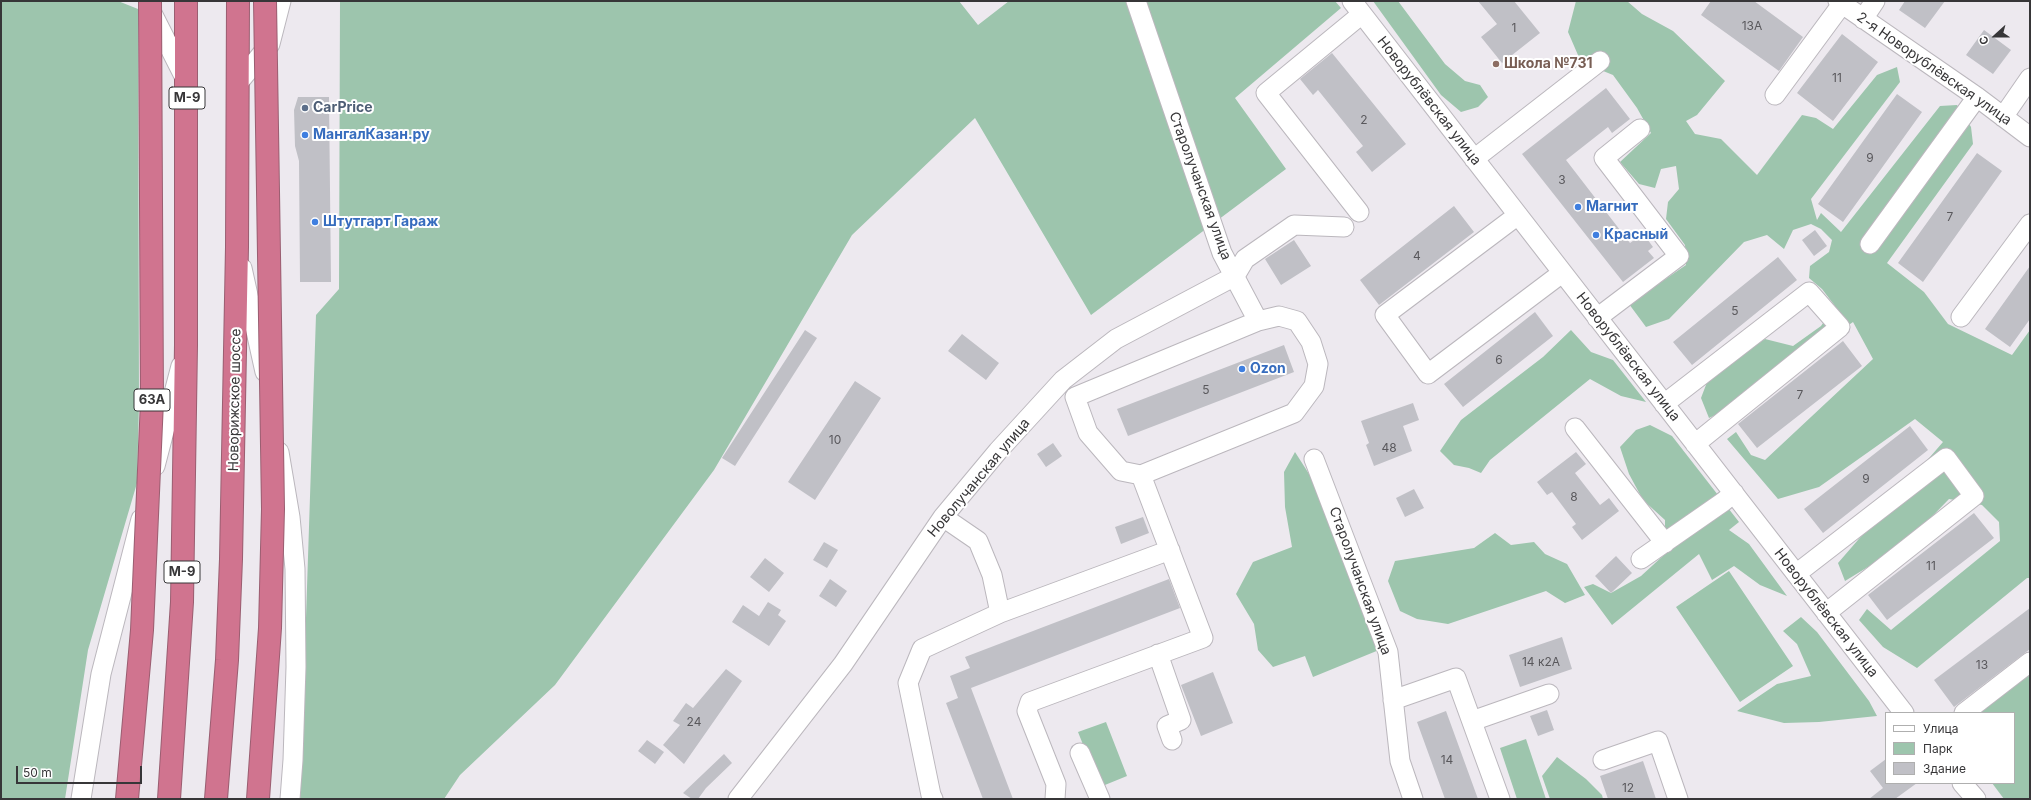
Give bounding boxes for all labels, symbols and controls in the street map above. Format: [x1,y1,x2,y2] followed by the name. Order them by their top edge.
[1853,9,2015,129] street label: 2-я Новорублёвская улица
[1975,16,2015,56] north arrow
[1742,19,1762,33] house number: 13А
[1512,21,1516,35] house number: 1
[1374,33,1484,169] street label: Новорублёвская улица
[1976,34,1992,47] text: С
[1504,56,1593,72] place label: Школа №731
[1491,59,1501,69] marker: Школа №731
[1832,71,1842,85] house number: 11
[169,87,205,109] road number: М-9
[313,100,373,116] place label: CarPrice
[300,103,310,113] marker: CarPrice
[1165,110,1235,262] street label: Старолучанская улица
[1360,113,1368,127] house number: 2
[313,127,430,143] place label: МангалКазан.ру
[300,130,310,140] marker: МангалКазан.ру
[1866,151,1874,165] house number: 9
[1558,173,1566,187] house number: 3
[1586,199,1638,215] place label: Магнит
[1573,202,1583,212] marker: Магнит
[1947,210,1953,224] house number: 7
[323,214,438,230] place label: Штутгарт Гараж
[310,217,320,227] marker: Штутгарт Гараж
[1604,227,1668,243] place label: Красный
[1591,230,1601,240] marker: Красный
[1413,249,1421,263] house number: 4
[1573,289,1683,425] street label: Новорублёвская улица
[1731,304,1739,318] house number: 5
[225,328,245,472] street label: Новорижское шоссе
[1495,353,1503,367] house number: 6
[1250,361,1286,377] place label: Ozon
[1237,364,1247,374] marker: Ozon
[1202,383,1210,397] house number: 5
[1797,388,1803,402] house number: 7
[134,389,170,411] road number: 63A
[924,415,1034,541] street label: Новолучанская улица
[829,433,841,447] house number: 10
[1381,441,1397,455] house number: 48
[1862,472,1870,486] house number: 9
[1570,490,1578,504] house number: 8
[1325,505,1395,657] street label: Старолучанская улица
[1771,545,1881,681] street label: Новорублёвская улица
[1926,559,1936,573] house number: 11
[164,561,200,583] road number: М-9
[1522,655,1560,669] house number: 14 к2А
[1976,658,1988,672] house number: 13
[1885,712,2015,784] legend
[687,715,701,729] house number: 24
[1923,721,1958,736] text: Улица
[1923,741,1953,756] text: Парк
[1441,753,1453,767] house number: 14
[18,758,144,784] scale bar
[1923,761,1966,776] text: Здание
[23,765,52,780] text: 50 m
[1622,781,1634,795] house number: 12

